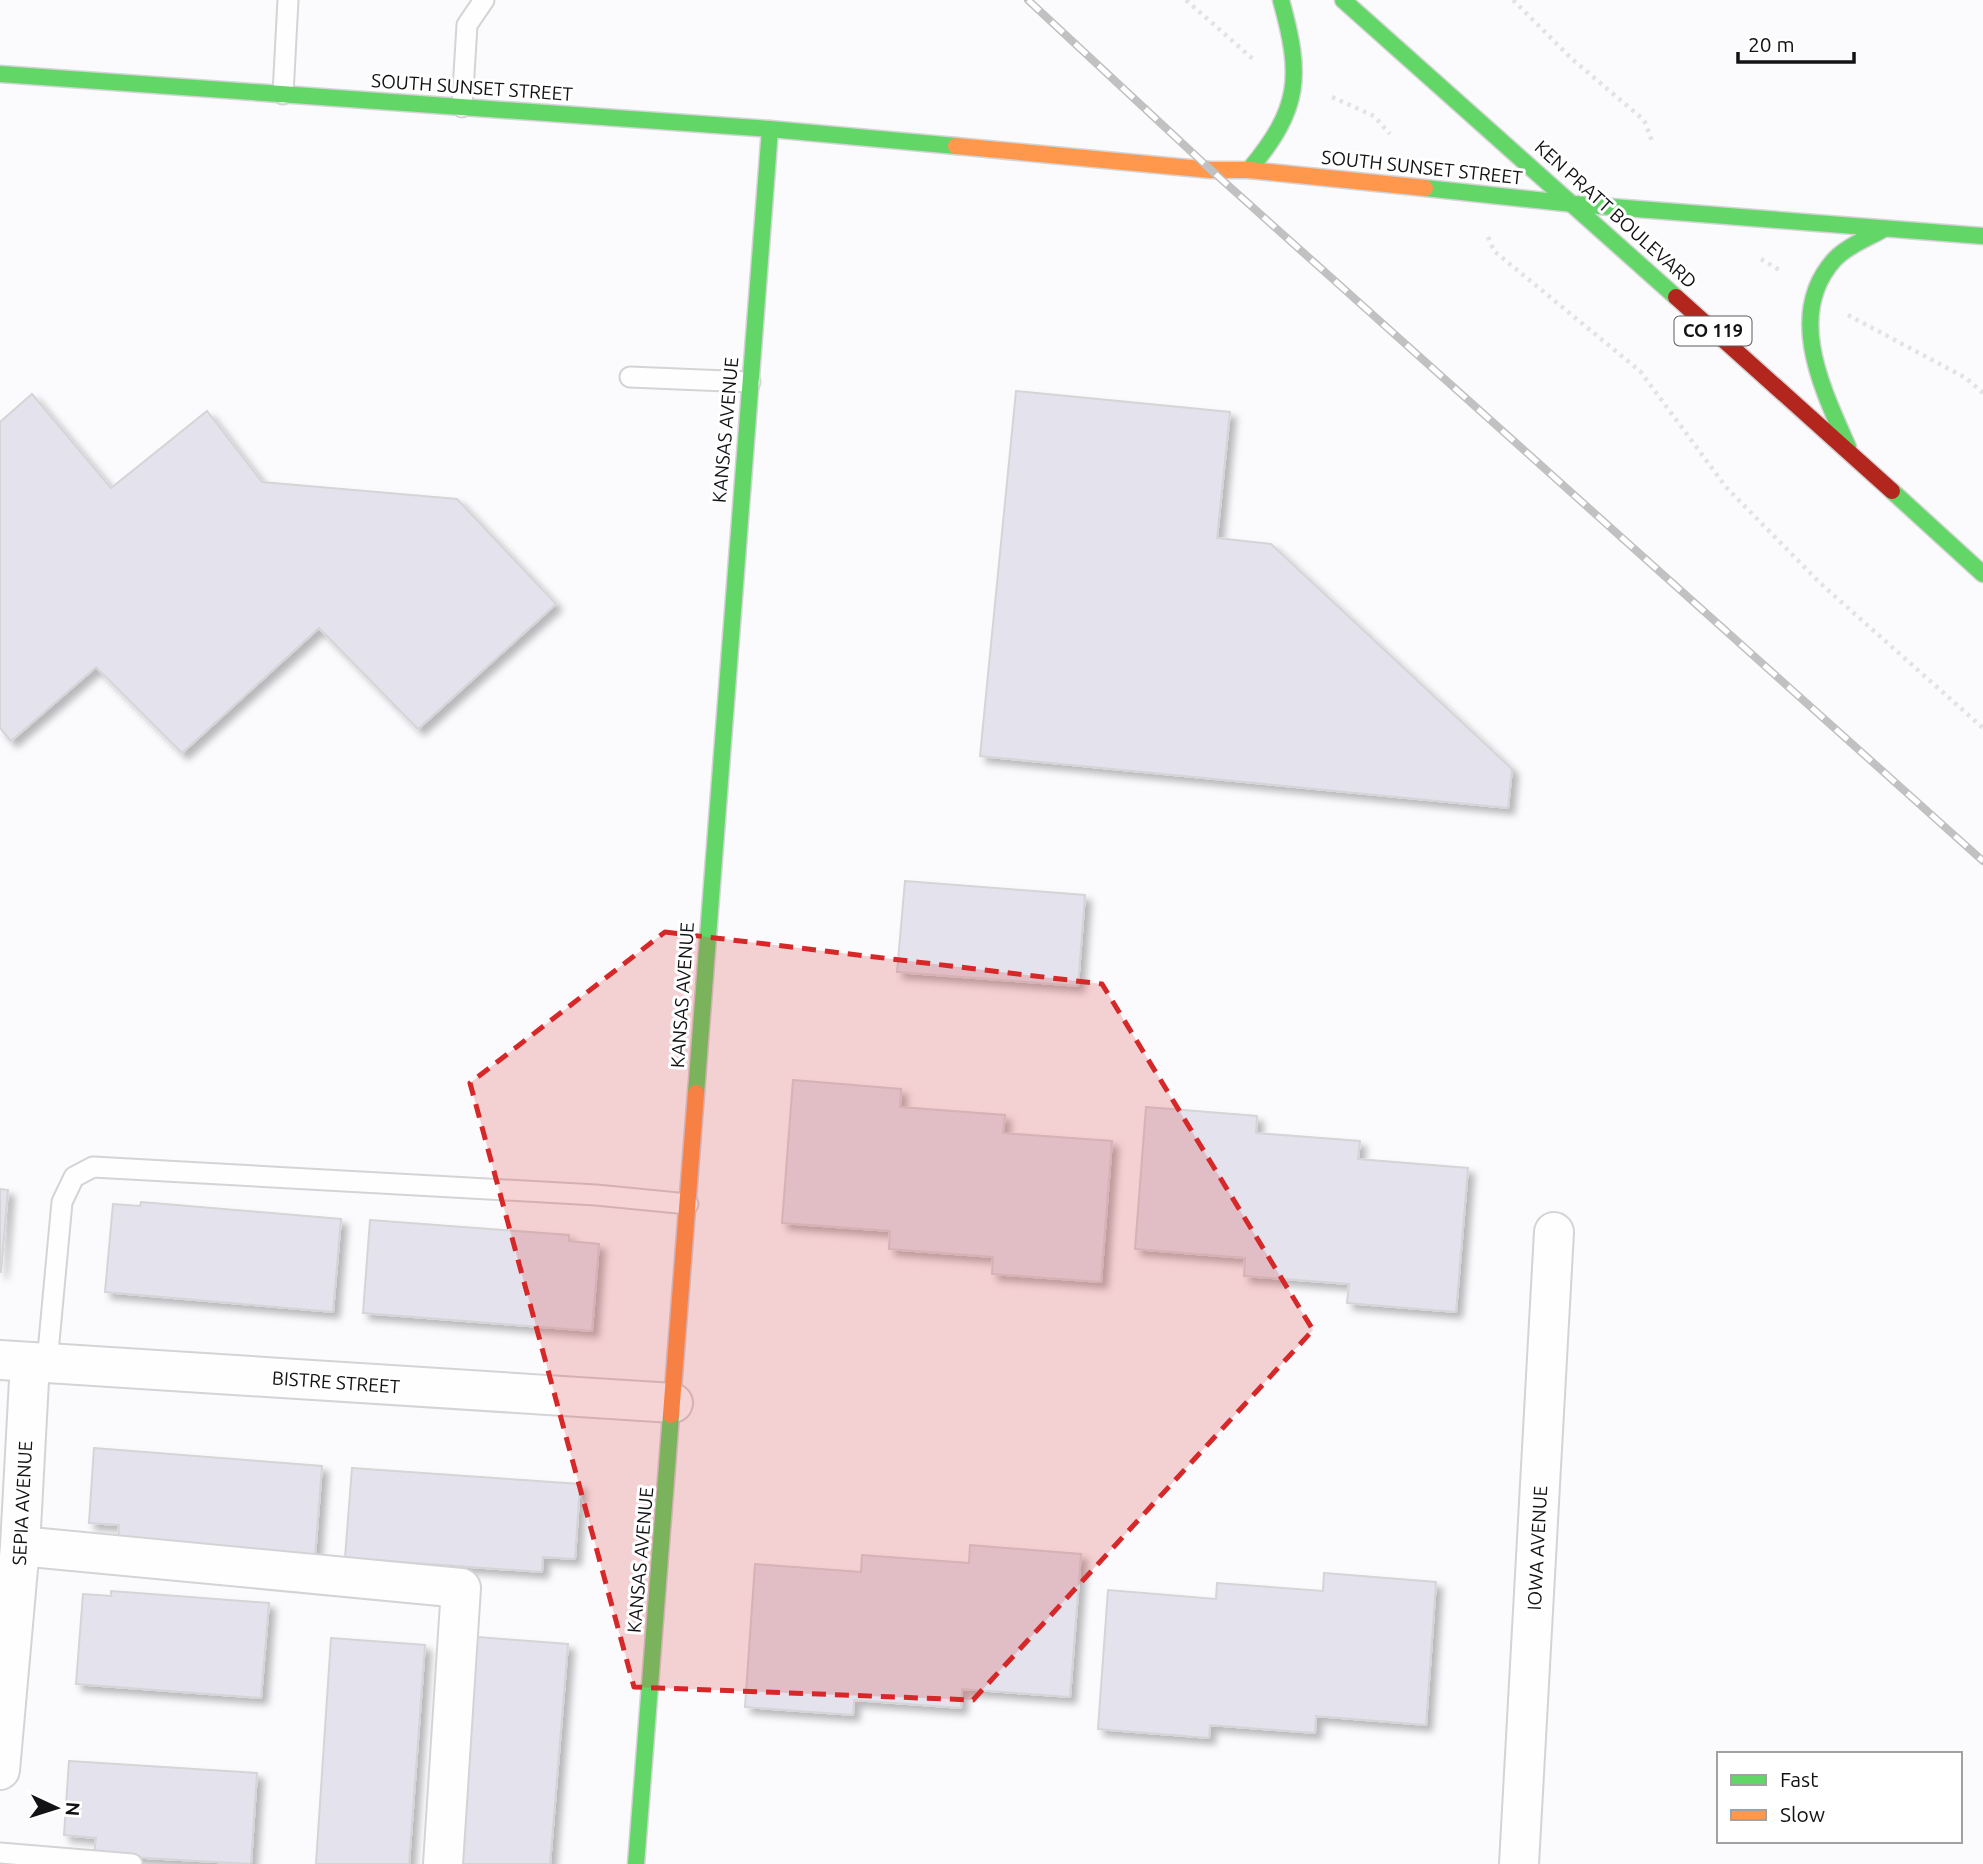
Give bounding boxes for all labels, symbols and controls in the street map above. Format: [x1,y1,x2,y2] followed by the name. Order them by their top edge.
[1738,21,1854,65] scale bar
[1748,32,1795,56] text: 20 m
[370,69,574,105] street label: SOUTH SUNSET STREET
[1531,136,1701,292] street label: KEN PRATT BOULEVARD
[1320,145,1524,189] street label: SOUTH SUNSET STREET
[1674,316,1752,346] road number: CO 119
[708,356,742,504] street label: KANSAS AVENUE
[666,921,698,1069] street label: KANSAS AVENUE
[271,1367,401,1397] street label: BISTRE STREET
[8,1440,36,1566] street label: SEPIA AVENUE
[1523,1485,1551,1611] street label: IOWA AVENUE
[623,1486,657,1634] street label: KANSAS AVENUE
[1717,1752,1962,1843] legend
[1780,1767,1818,1791] text: Fast
[21,1773,91,1843] north arrow
[61,1801,84,1817] text: N
[1780,1802,1825,1826] text: Slow

